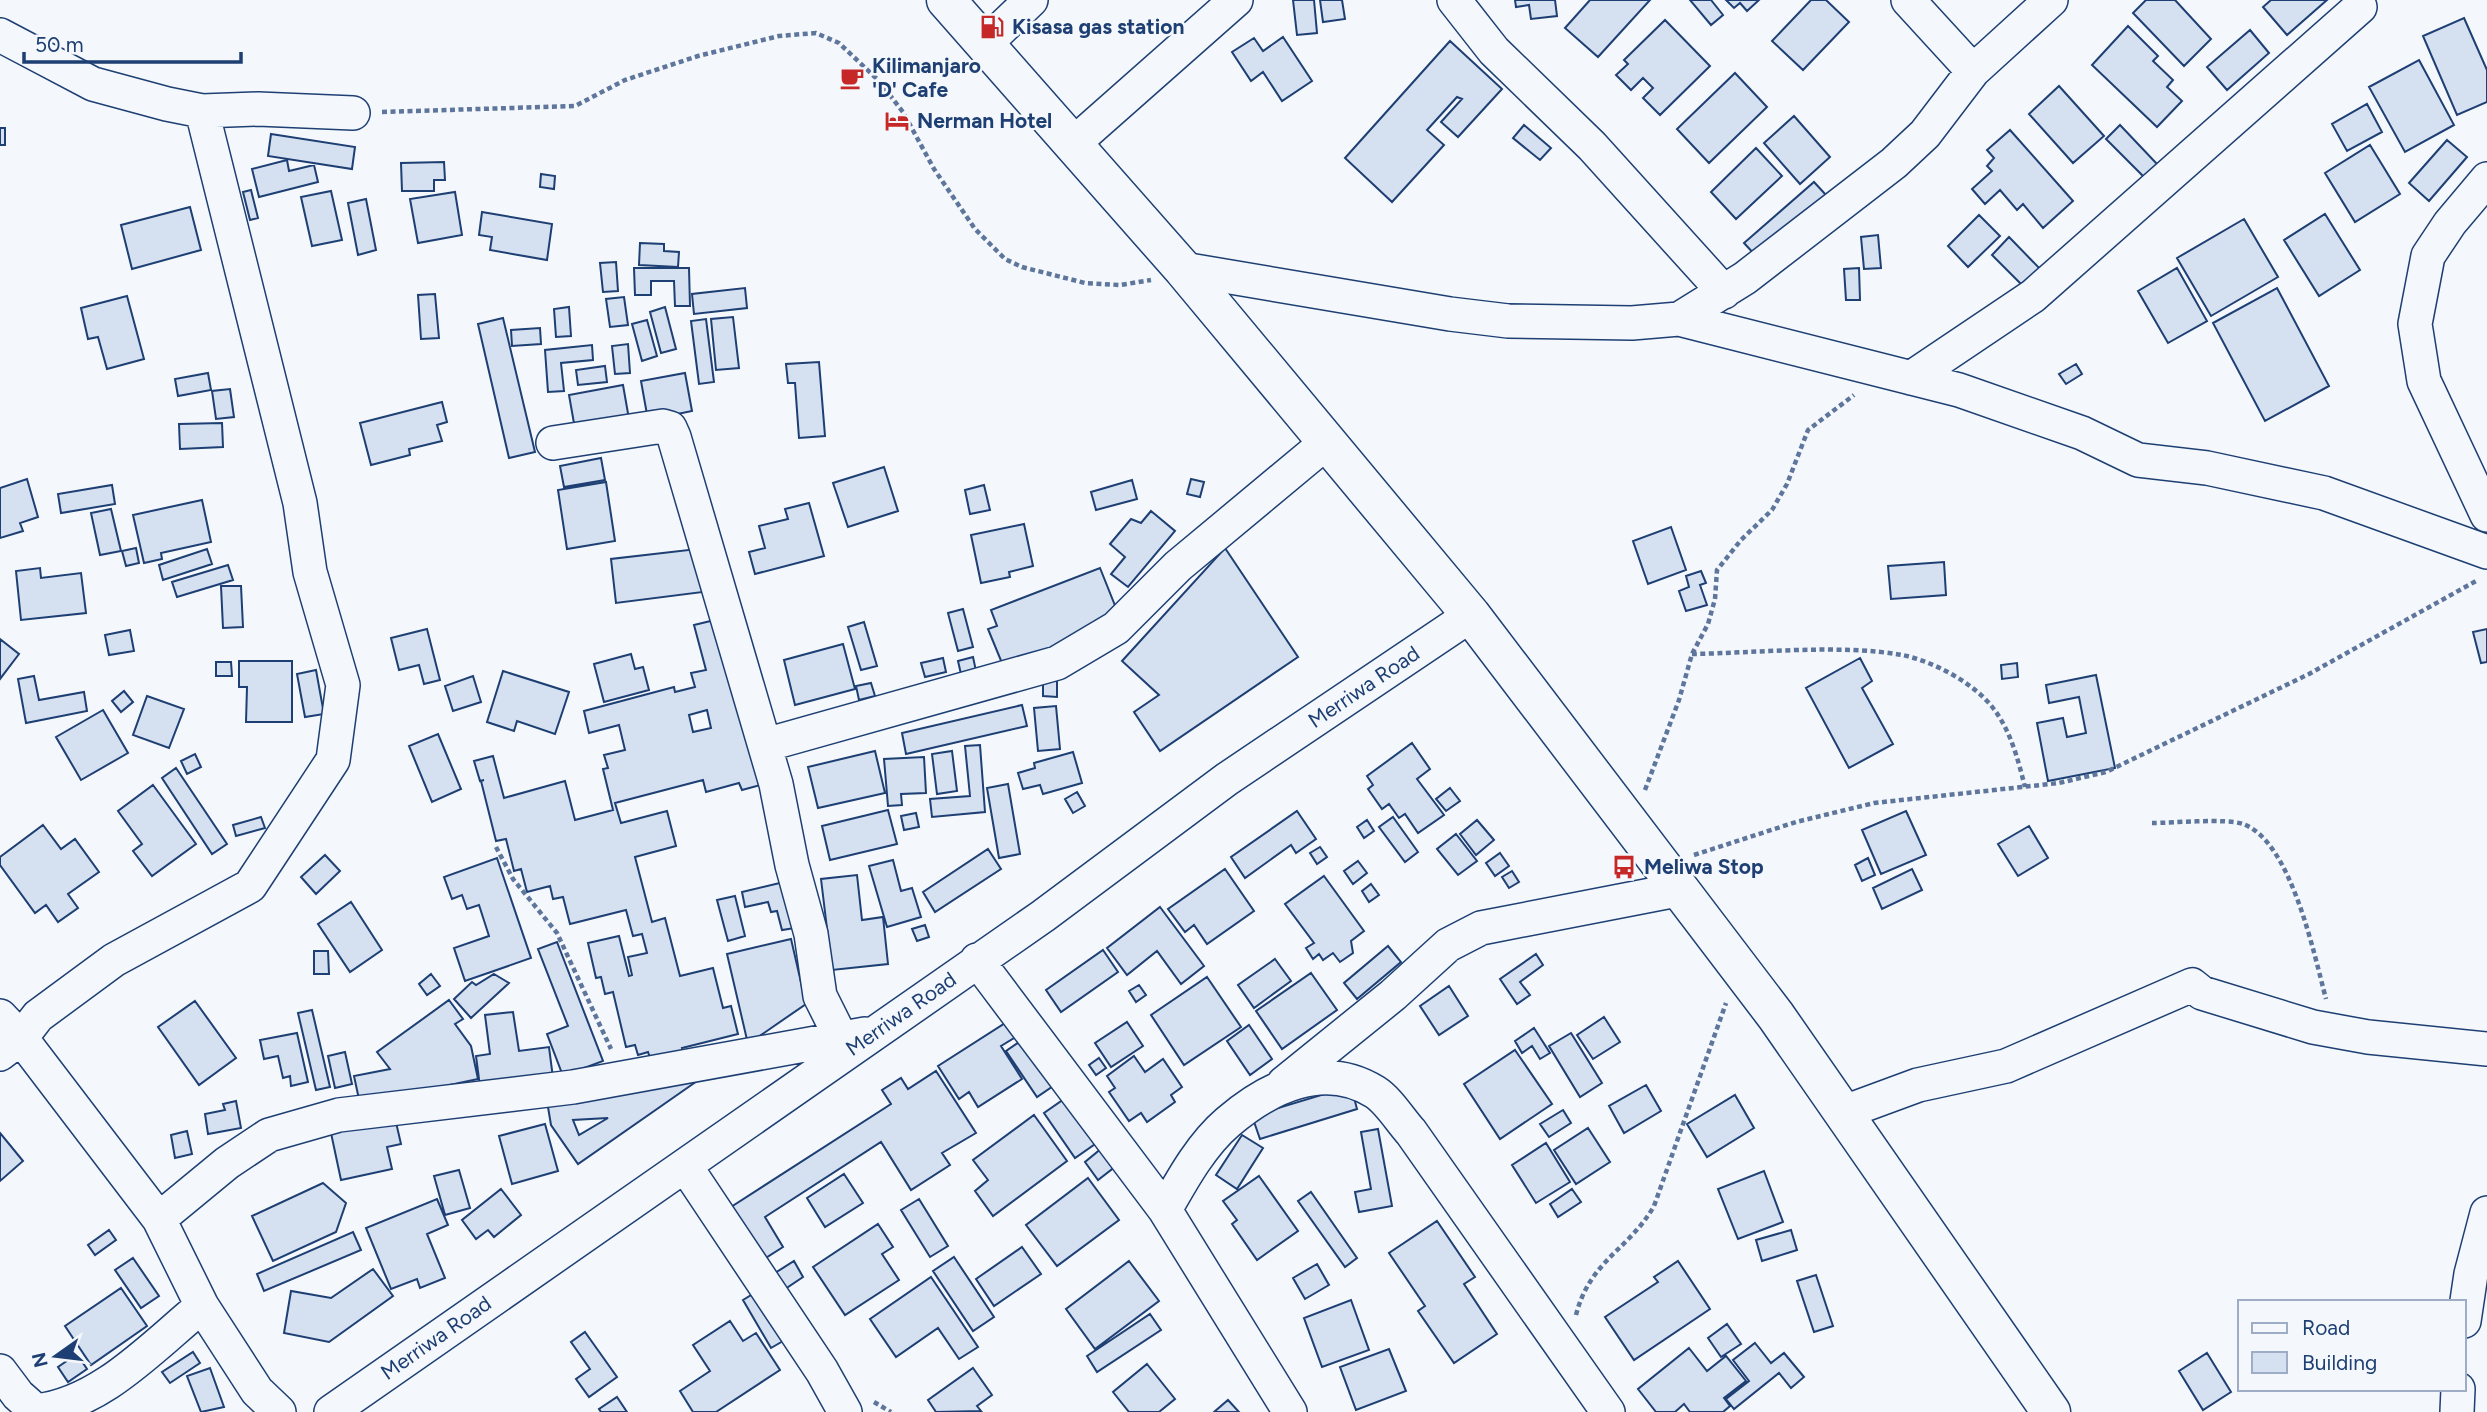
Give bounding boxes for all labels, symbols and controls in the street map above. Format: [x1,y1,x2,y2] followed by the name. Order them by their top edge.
[978,13,1006,41] fuel station icon: Kisasa gas station
[1012,14,1184,39] place label: Kisasa gas station
[24,21,242,65] scale bar
[35,32,84,57] text: 50 m
[872,53,981,102] place label: Kilimanjaro 'D' Cafe
[838,64,866,92] cafe icon: Kilimanjaro 'D' Cafe
[883,107,911,135] hotel icon: Nerman Hotel
[917,108,1052,133] place label: Nerman Hotel
[1303,640,1424,733] street label: Merriwa Road
[1610,853,1638,881] bus stop icon: Meliwa Stop
[1644,854,1764,879] place label: Meliwa Stop
[841,966,961,1061] street label: Merriwa Road
[376,1290,496,1385] street label: Merriwa Road
[2238,1300,2466,1391] legend
[2302,1315,2350,1340] text: Road
[21,1321,91,1391] north arrow
[27,1350,53,1370] text: N
[2302,1350,2377,1375] text: Building

